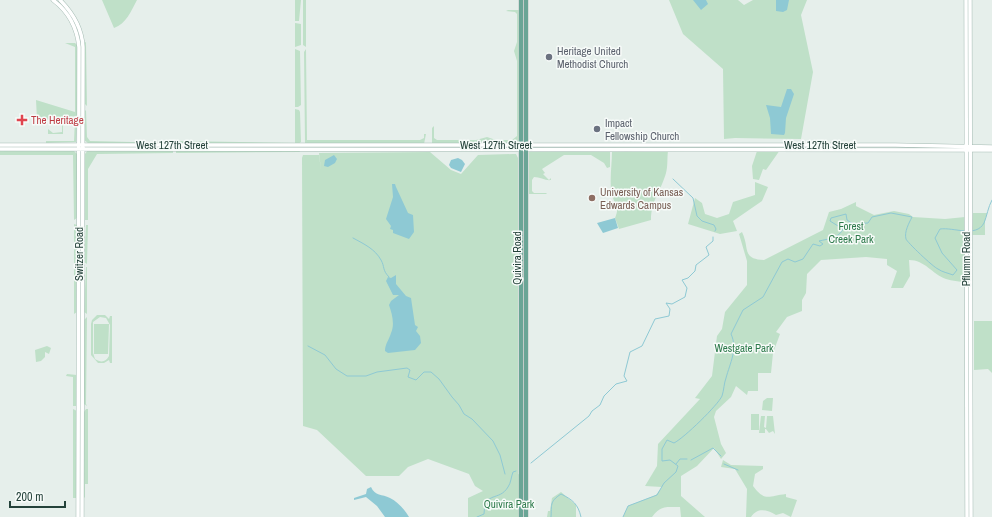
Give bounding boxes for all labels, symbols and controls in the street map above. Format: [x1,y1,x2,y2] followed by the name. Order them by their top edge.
[557,44,628,71] place label: Heritage United Methodist Church
[544,52,554,62] marker: Heritage United Methodist Church
[31,113,84,127] place label: The Heritage
[16,114,28,126] marker: The Heritage
[605,116,679,143] place label: Impact Fellowship Church
[592,124,602,134] marker: Impact Fellowship Church
[136,138,209,152] street label: West 127th Street
[460,138,533,152] street label: West 127th Street
[784,138,857,152] street label: West 127th Street
[600,185,684,212] place label: University of Kansas Edwards Campus
[587,193,597,203] marker: University of Kansas Edwards Campus
[828,219,874,246] park label: Forest Creek Park
[72,227,86,281] street label: Switzer Road
[510,231,524,285] street label: Quivira Road
[959,232,973,286] street label: Pflumm Road
[714,341,774,355] park label: Westgate Park
[10,483,65,509] scale bar
[16,489,43,505] text: 200 m
[484,497,535,511] park label: Quivira Park

